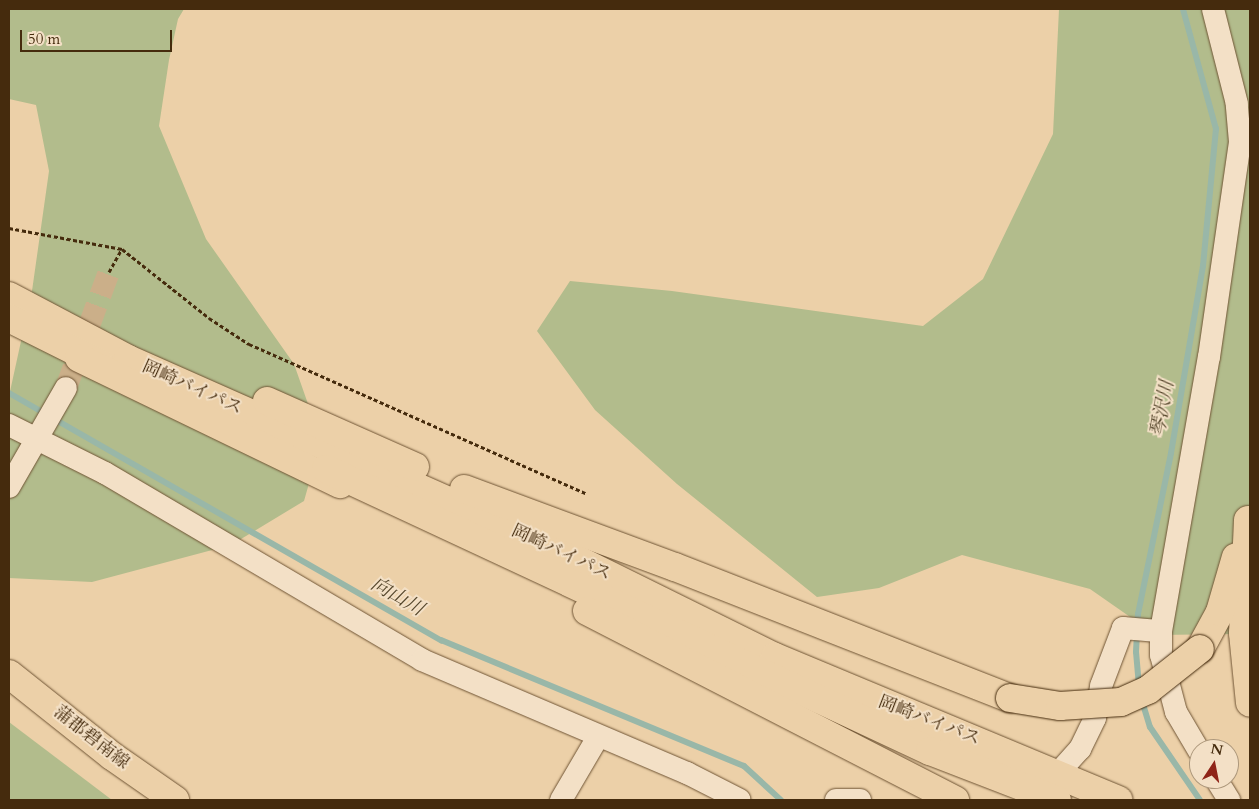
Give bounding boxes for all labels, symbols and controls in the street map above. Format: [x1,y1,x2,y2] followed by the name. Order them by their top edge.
[22,20,175,52] scale bar
[28,29,60,49] text: 50 m
[138,356,246,420] street label: 岡崎バイパス
[1147,379,1179,439] water label: 琴沢川
[507,520,615,586] street label: 岡崎バイパス
[367,573,427,621] water label: 向山川
[875,692,983,750] street label: 岡崎バイパス
[49,702,133,774] street label: 蒲郡碧南線
[1189,739,1239,789] north arrow
[1209,739,1225,760] text: N

